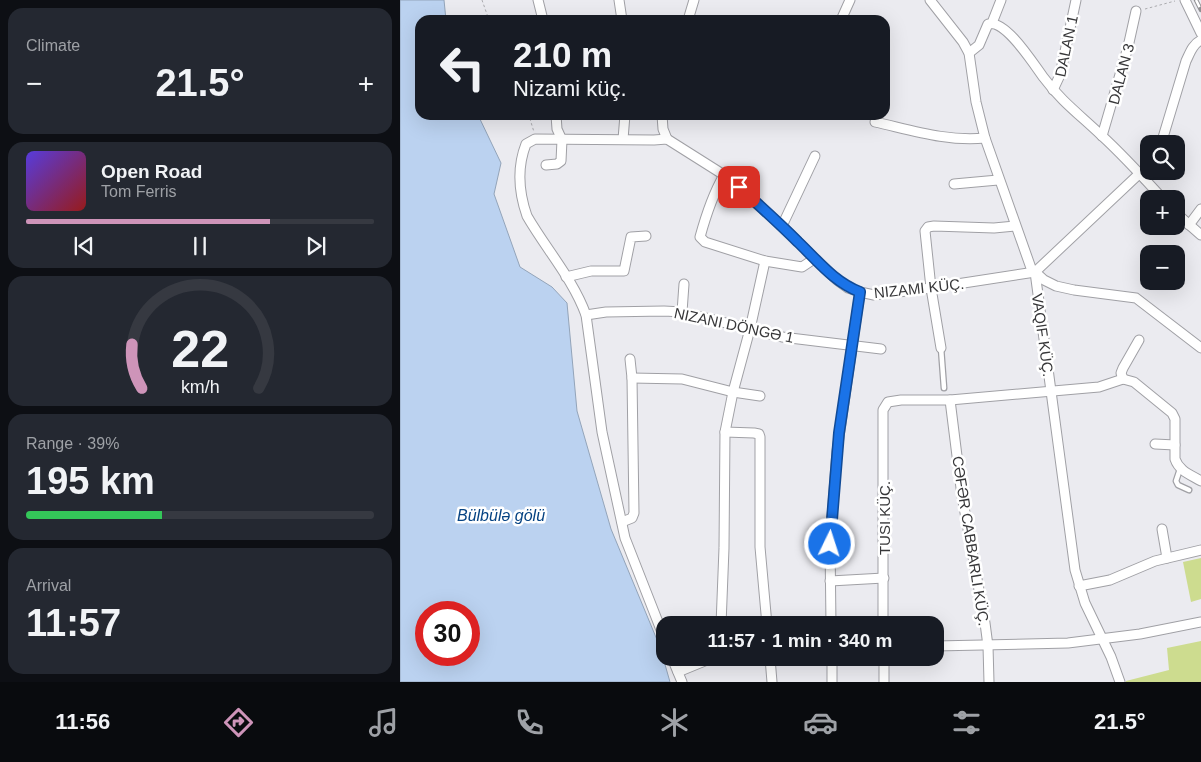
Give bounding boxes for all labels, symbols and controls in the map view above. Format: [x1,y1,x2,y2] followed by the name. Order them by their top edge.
[1051,14,1081,78] street label: DALAN 1
[430,35,495,100] icon: left
[513,35,612,74] text: 210 m
[26,37,80,54] text: Climate
[1105,42,1137,106] street label: DALAN 3
[155,62,245,104] text: 21.5°
[26,68,42,99] text: −
[358,68,374,99] text: +
[513,76,627,101] text: Nizami küç.
[1140,135,1185,290] map controls
[1140,135,1185,180] button: search
[101,161,202,182] text: Open Road
[718,166,760,208] pin
[725,173,753,201] icon: arrive
[101,183,177,200] text: Tom Ferris
[1140,190,1185,235] button: +
[70,232,98,260] icon: previous
[186,232,214,260] icon: pause
[302,232,330,260] icon: next
[1140,245,1185,290] button: −
[873,275,965,301] street label: NIZAMI KÜÇ.
[1029,292,1057,378] street label: VAQIF KÜÇ.
[672,304,796,346] street label: NIZANI DÖNGƏ 1
[171,320,229,378] text: 22
[181,377,219,397] text: km/h
[26,435,119,452] text: Range · 39%
[949,455,993,627] street label: CƏFƏR CABBARLI KÜÇ.
[26,460,155,502] text: 195 km
[876,481,893,555] street label: TUSI KÜÇ.
[457,507,545,524] water label: Bülbülə gölü
[803,517,855,569] position arrow
[26,577,71,594] text: Arrival
[415,601,480,666] speed limit sign: 30
[26,602,121,644] text: 11:57
[708,630,892,651] text: 11:57 · 1 min · 340 m
[221,705,256,740] icon: directions
[366,705,401,740] icon: music
[512,705,547,740] icon: phone
[657,705,692,740] icon: climate
[803,705,838,740] icon: car
[949,705,984,740] icon: filters
[55,709,110,734] text: 11:56
[1094,709,1146,734] text: 21.5°

